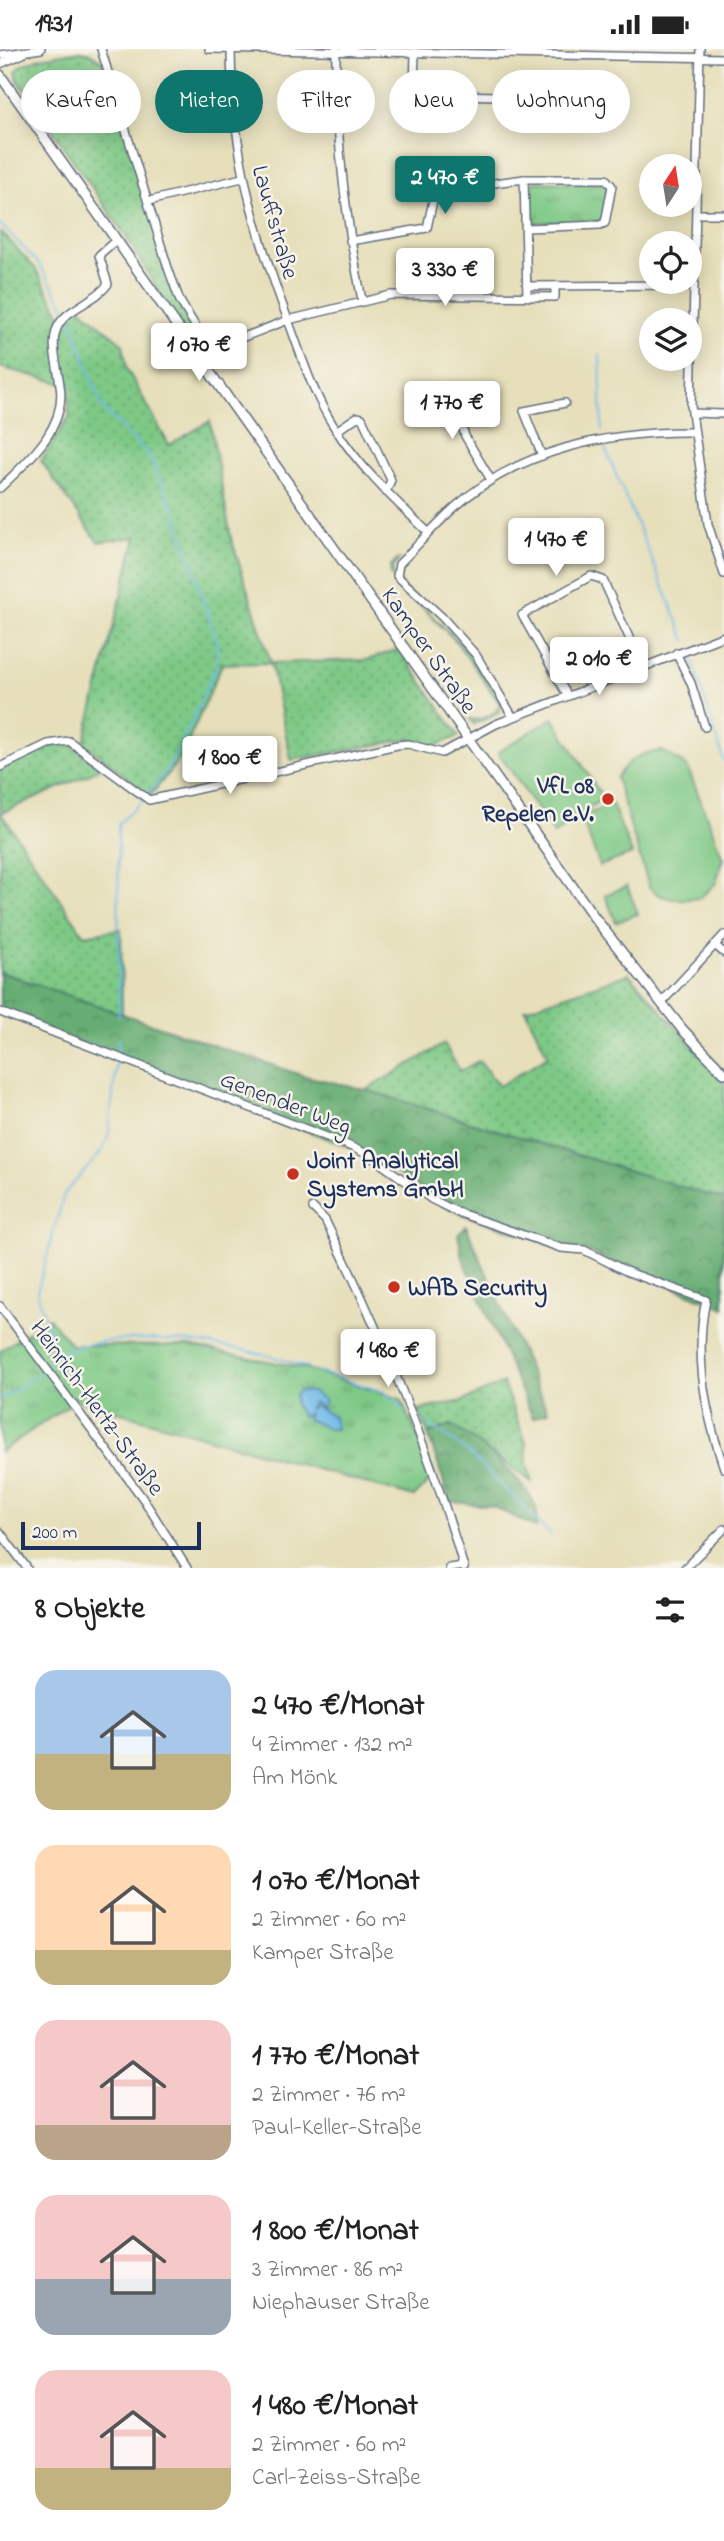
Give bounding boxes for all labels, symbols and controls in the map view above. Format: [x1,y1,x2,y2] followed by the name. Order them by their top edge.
[35,6,72,44] text: 19:31
[21,70,141,133] chip: Kaufen
[155,70,263,133] chip: Mieten
[277,70,375,133] chip: Filter
[389,70,478,133] chip: Neu
[492,70,630,133] chip: Wohnung
[639,154,702,217] north arrow
[639,154,702,371] map controls
[380,157,510,216] pin: 2 470 €
[241,162,307,284] street label: Lauffstraße
[411,162,479,195] text: 2 470 €
[639,231,702,294] button: locate
[380,249,510,308] pin: 3 330 €
[412,254,478,287] text: 3 330 €
[639,308,702,371] button: layers
[134,323,264,383] pin: 1 070 €
[167,329,231,362] text: 1 070 €
[387,381,517,441] pin: 1 770 €
[420,387,484,420] text: 1 770 €
[491,519,621,578] pin: 1 470 €
[524,524,588,557] text: 1 470 €
[371,581,485,722] street label: Kamper Straße
[534,637,664,697] pin: 2 010 €
[566,643,632,676] text: 2 010 €
[165,737,295,796] pin: 1 800 €
[198,742,262,775] text: 1 800 €
[482,770,594,833] place label: VfL 08 Repelen e.V.
[600,791,616,807] marker: VfL 08 Repelen e.V.
[214,1063,356,1145] street label: Genender Weg
[307,1145,464,1209] place label: Joint Analytical Systems GmbH
[285,1166,301,1182] marker: Joint Analytical Systems GmbH
[408,1272,547,1308] place label: WAB Security
[386,1279,402,1295] marker: WAB Security
[20,1313,172,1504] street label: Heinrich-Hertz-Straße
[323,1329,453,1389] pin: 1 480 €
[357,1335,419,1368] text: 1 480 €
[21,1519,201,1551] scale bar
[32,1520,77,1547] text: 200 m
[35,1588,145,1632] text: 8 Objekte
[651,1591,689,1629] icon: filters
[252,1685,425,1729] text: 2 470 €/Monat
[91,1698,175,1782] icon: home
[252,1729,413,1762] text: 4 Zimmer · 132 m²
[252,1762,337,1795] text: Am Mönk
[252,1860,420,1904] text: 1 070 €/Monat
[91,1873,175,1957] icon: home
[252,1904,406,1937] text: 2 Zimmer · 60 m²
[252,1937,394,1970] text: Kamper Straße
[252,2035,419,2079] text: 1 770 €/Monat
[91,2048,175,2132] icon: home
[252,2079,406,2112] text: 2 Zimmer · 76 m²
[252,2112,422,2145] text: Paul-Keller-Straße
[252,2210,419,2254] text: 1 800 €/Monat
[91,2223,175,2307] icon: home
[252,2254,403,2287] text: 3 Zimmer · 86 m²
[252,2287,430,2320] text: Niephauser Straße
[252,2385,418,2429] text: 1 480 €/Monat
[91,2398,175,2482] icon: home
[252,2429,406,2462] text: 2 Zimmer · 60 m²
[252,2462,421,2495] text: Carl-Zeiss-Straße

